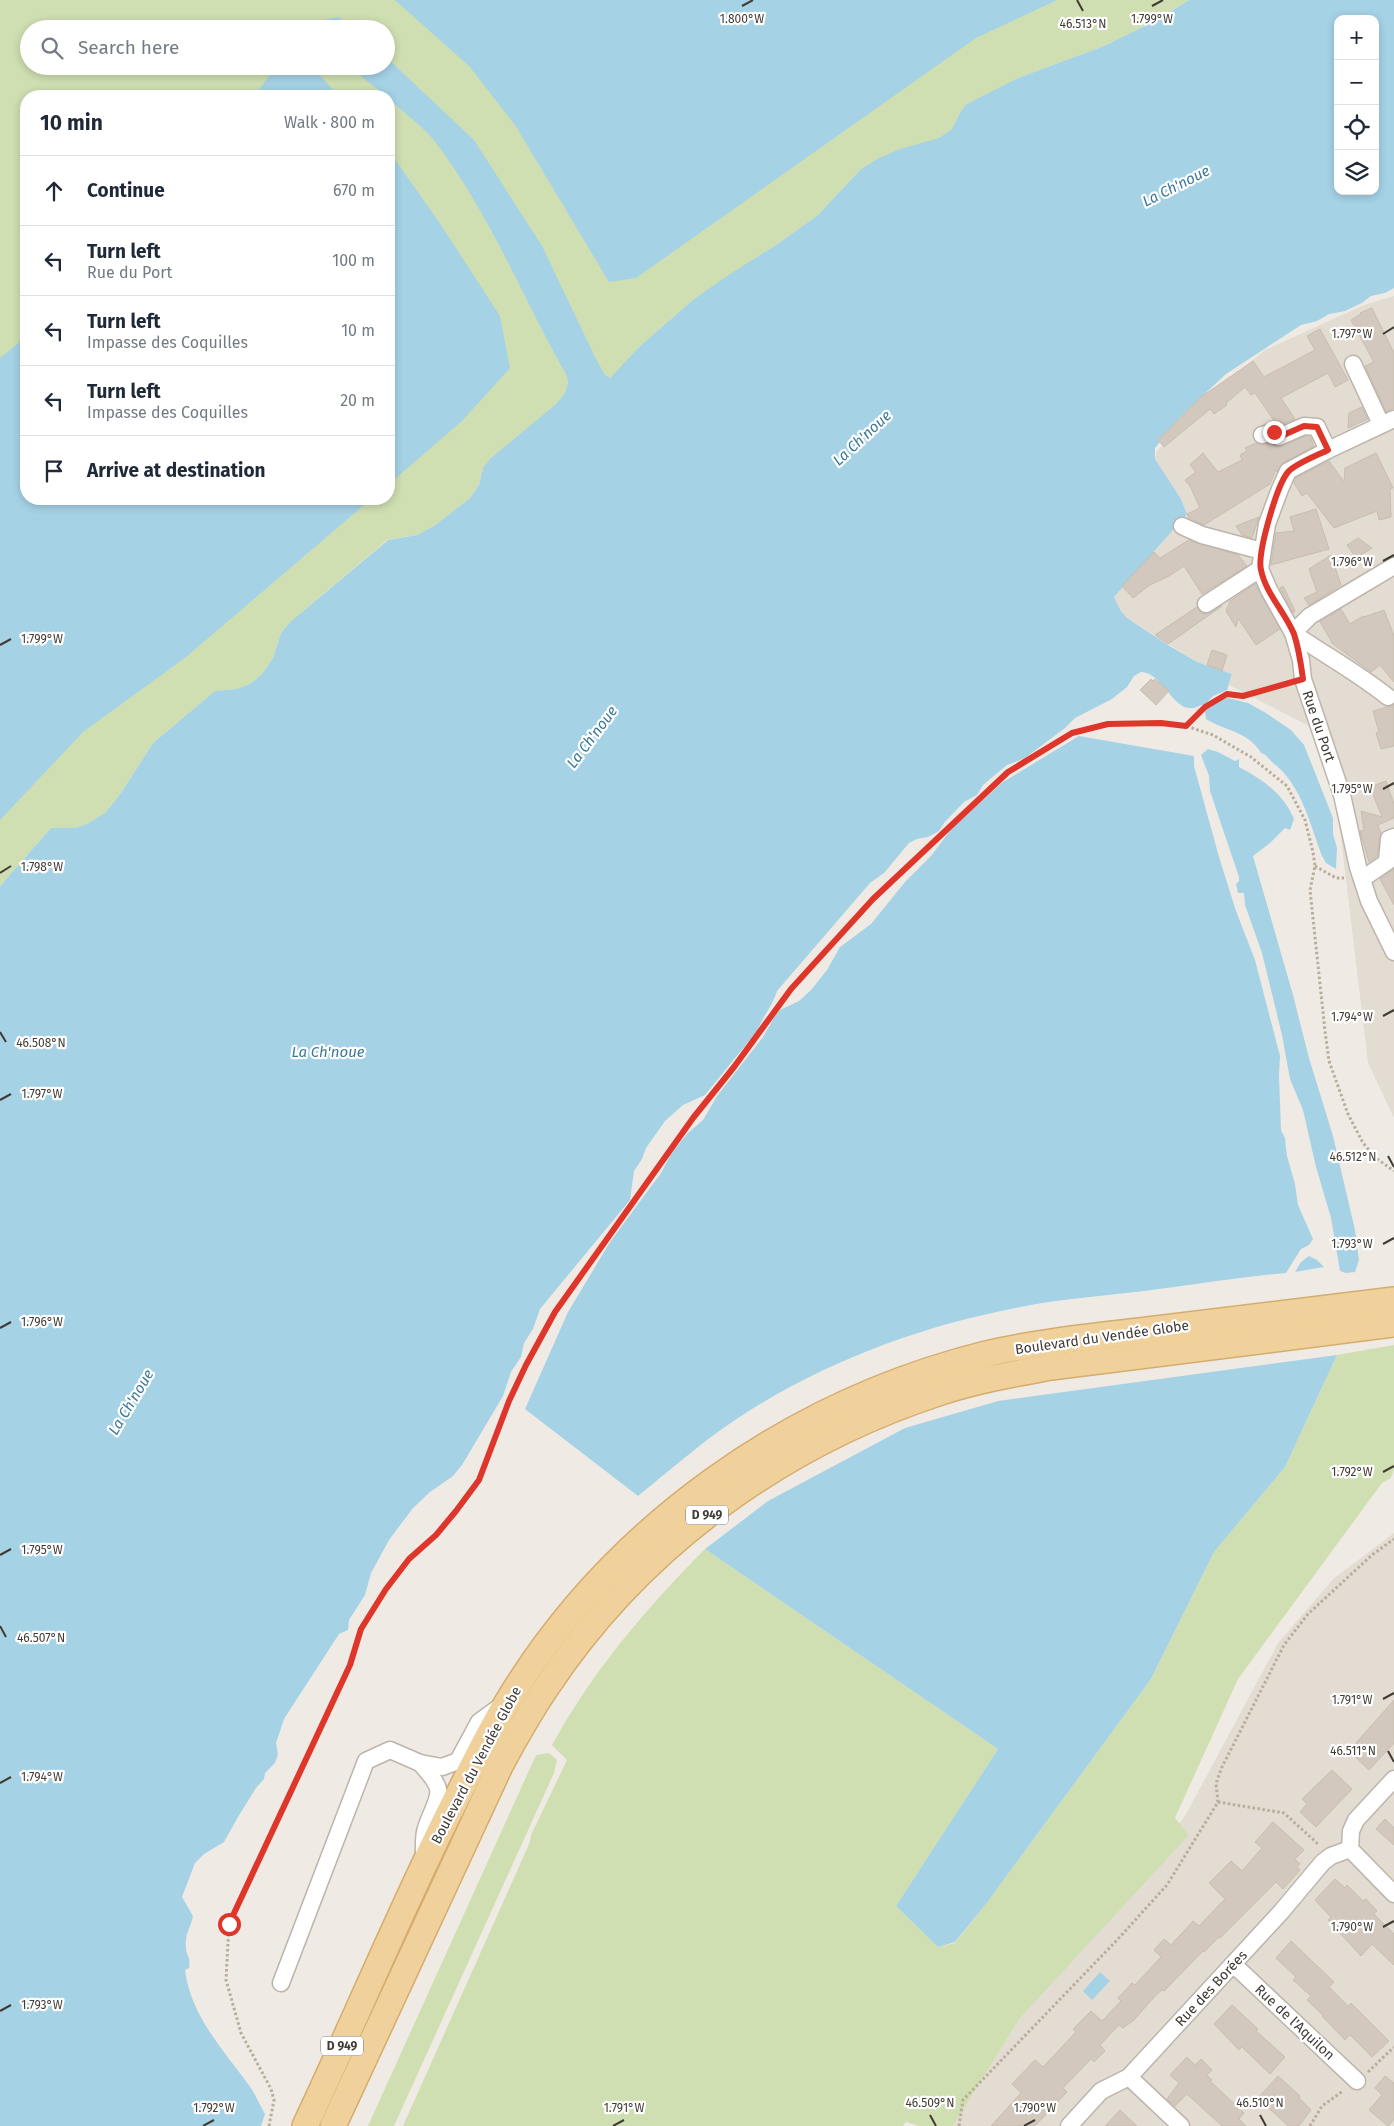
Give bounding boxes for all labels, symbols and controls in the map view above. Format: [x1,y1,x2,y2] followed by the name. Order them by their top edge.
[720,12,764,26] text: 1.800°W
[1131,12,1173,26] text: 1.799°W
[1334,15,1379,195] map controls
[1334,15,1379,60] button: +
[1060,17,1106,31] text: 46.513°N
[20,20,395,75] search box
[38,34,66,62] icon: search
[78,36,179,59] text: Search here
[1334,60,1379,105] button: −
[1334,105,1379,150] button: locate
[40,110,103,136] text: 10 min
[284,113,375,132] text: Walk · 800 m
[1334,150,1379,195] button: layers
[1139,161,1213,211] water label: La Ch'noue
[40,177,68,205] icon: ahead
[87,179,165,202] text: Continue
[333,181,375,200] text: 670 m
[87,240,161,263] text: Turn left
[40,247,68,275] icon: left
[332,251,375,270] text: 100 m
[87,263,172,282] text: Rue du Port
[87,310,161,333] text: Turn left
[40,317,68,345] icon: left
[341,321,375,340] text: 10 m
[1332,327,1373,341] text: 1.797°W
[87,333,248,352] text: Impasse des Coquilles
[87,380,161,403] text: Turn left
[40,387,68,415] icon: left
[340,391,375,410] text: 20 m
[87,403,248,422] text: Impasse des Coquilles
[829,406,895,470] water label: La Ch'noue
[1263,421,1286,444] route end
[40,457,68,485] icon: arrive
[87,459,266,482] text: Arrive at destination
[1331,555,1373,569] text: 1.796°W
[21,632,63,646] text: 1.799°W
[1298,688,1339,765] street label: Rue du Port
[563,702,621,772] water label: La Ch'noue
[1331,782,1373,796] text: 1.795°W
[21,860,63,874] text: 1.798°W
[1331,1010,1373,1024] text: 1.794°W
[16,1036,66,1050] text: 46.508°N
[291,1043,365,1061] water label: La Ch'noue
[22,1087,63,1101] text: 1.797°W
[1330,1150,1376,1164] text: 46.512°N
[1331,1237,1373,1251] text: 1.793°W
[21,1315,63,1329] text: 1.796°W
[1014,1317,1190,1358] street label: Boulevard du Vendée Globe
[104,1366,158,1438] water label: La Ch'noue
[1331,1465,1373,1479] text: 1.792°W
[686,1506,728,1524] road number: D 949
[21,1543,63,1557] text: 1.795°W
[17,1631,65,1645] text: 46.507°N
[428,1684,525,1847] street label: Boulevard du Vendée Globe
[1332,1693,1372,1707] text: 1.791°W
[1330,1744,1376,1758] text: 46.511°N
[21,1770,63,1784] text: 1.794°W
[218,1913,241,1936] route start
[1331,1920,1373,1934] text: 1.790°W
[1172,1946,1251,2030] street label: Rue des Borées
[1251,1981,1338,2064] street label: Rue de l'Aquilon
[21,1998,63,2012] text: 1.793°W
[321,2036,363,2056] road number: D 949
[905,2096,955,2110] text: 46.509°N
[1236,2096,1284,2110] text: 46.510°N
[193,2101,235,2115] text: 1.792°W
[604,2101,644,2115] text: 1.791°W
[1014,2101,1056,2115] text: 1.790°W

